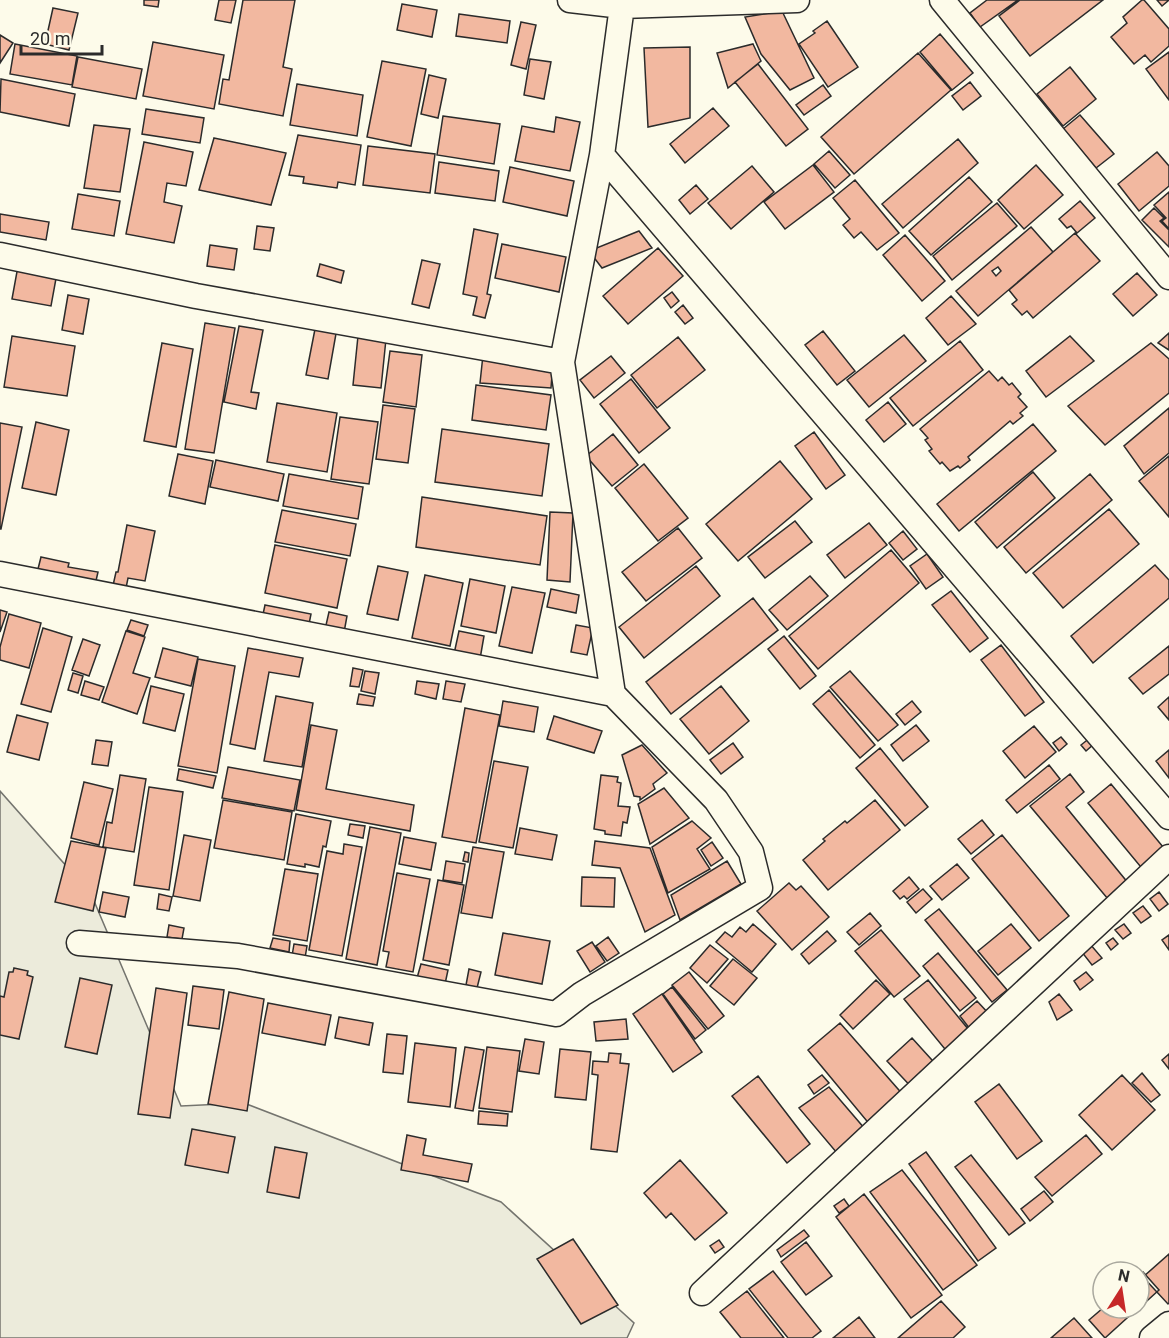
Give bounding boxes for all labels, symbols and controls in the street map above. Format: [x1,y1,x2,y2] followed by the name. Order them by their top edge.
[21,18,102,56] scale bar
[30,28,70,49] text: 20 m
[1091,1260,1151,1320] north arrow
[1117,1265,1132,1286] text: N

